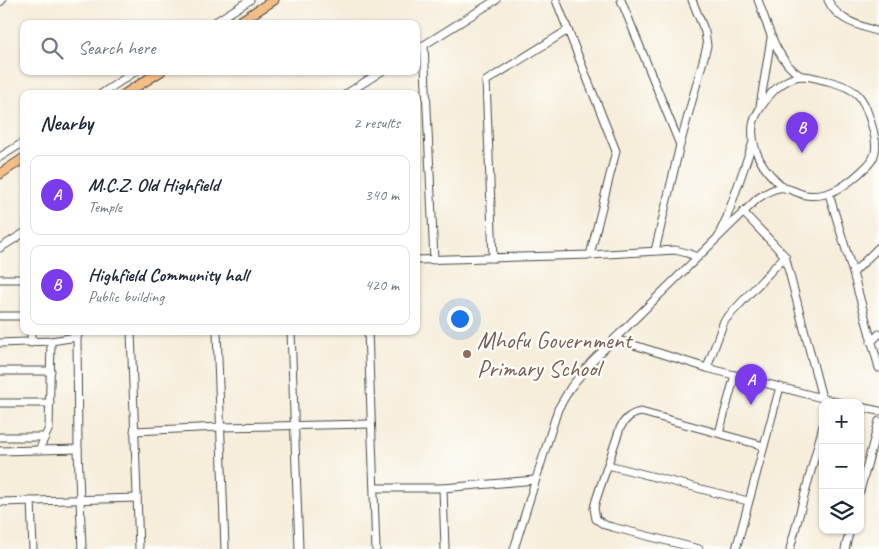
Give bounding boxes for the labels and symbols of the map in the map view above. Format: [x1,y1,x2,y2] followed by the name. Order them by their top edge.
[786,112,818,153] pin: B
[447,306,473,332] your location
[477,325,633,383] place label: Mhofu Government Primary School
[461,348,473,360] marker: Mhofu Government Primary School
[735,364,767,405] pin: A

